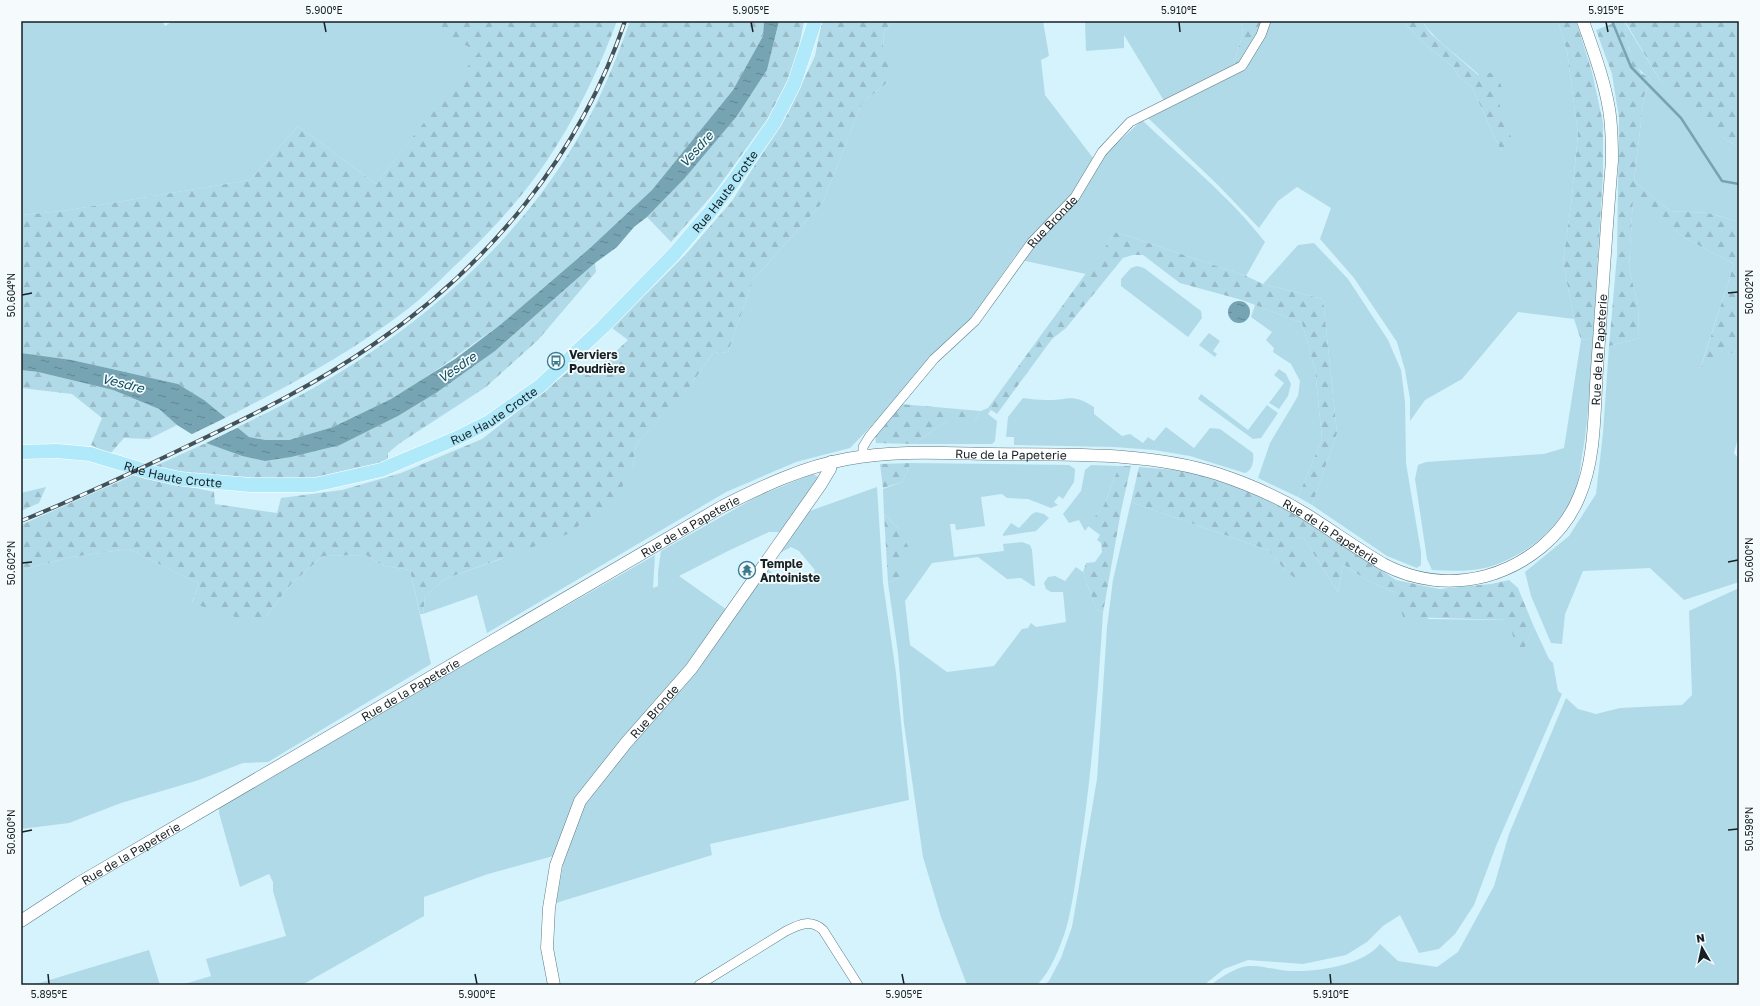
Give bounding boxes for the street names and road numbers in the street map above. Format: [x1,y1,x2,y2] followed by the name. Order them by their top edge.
[688,147,760,235] street label: Rue Haute Crotte
[1023,192,1080,250] street label: Rue Bronde
[1588,293,1610,406] street label: Rue de la Papeterie
[448,383,540,448] street label: Rue Haute Crotte
[955,446,1067,462] street label: Rue de la Papeterie
[122,457,223,490] street label: Rue Haute Crotte
[638,492,742,560] street label: Rue de la Papeterie
[1280,495,1382,568] street label: Rue de la Papeterie
[358,654,462,724] street label: Rue de la Papeterie
[626,681,682,741] street label: Rue Bronde
[78,818,183,888] street label: Rue de la Papeterie

